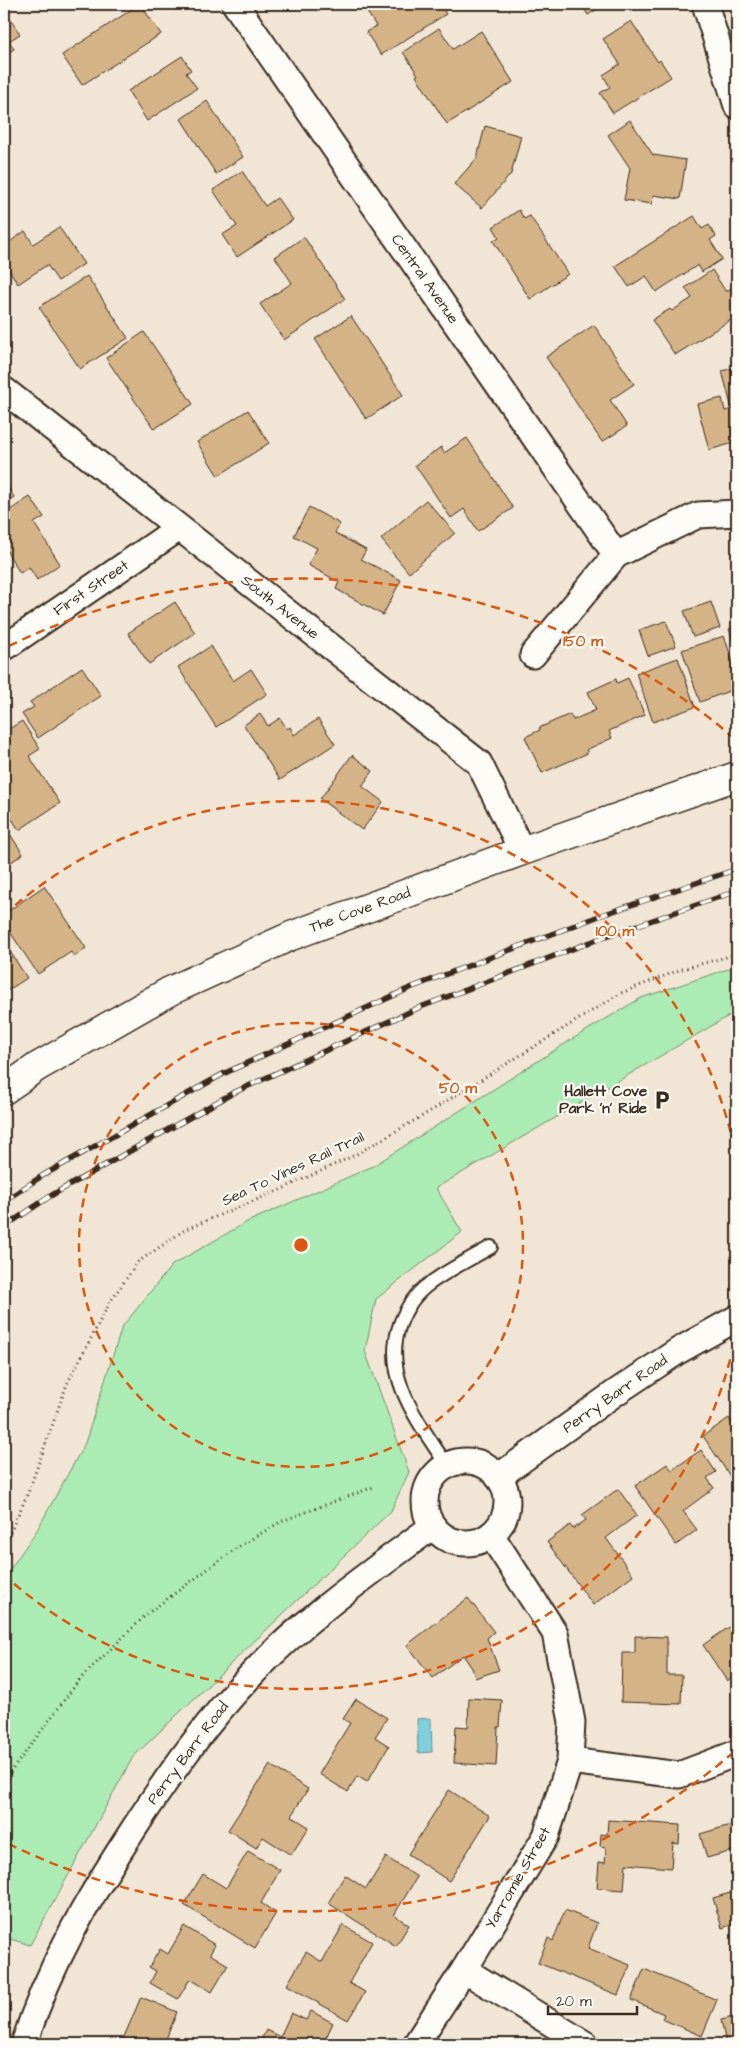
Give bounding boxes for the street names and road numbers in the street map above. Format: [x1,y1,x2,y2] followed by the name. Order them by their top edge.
[386,230,464,328] street label: Central Avenue
[49,555,133,621] street label: First Street
[237,570,323,644] street label: South Avenue
[306,882,414,938] street label: The Cove Road
[218,1127,368,1211] street label: Sea To Vines Rail Trail
[558,1350,673,1439] street label: Perry Barr Road
[142,1697,235,1809] street label: Perry Barr Road
[480,1823,556,1933] street label: Yarromie Street

